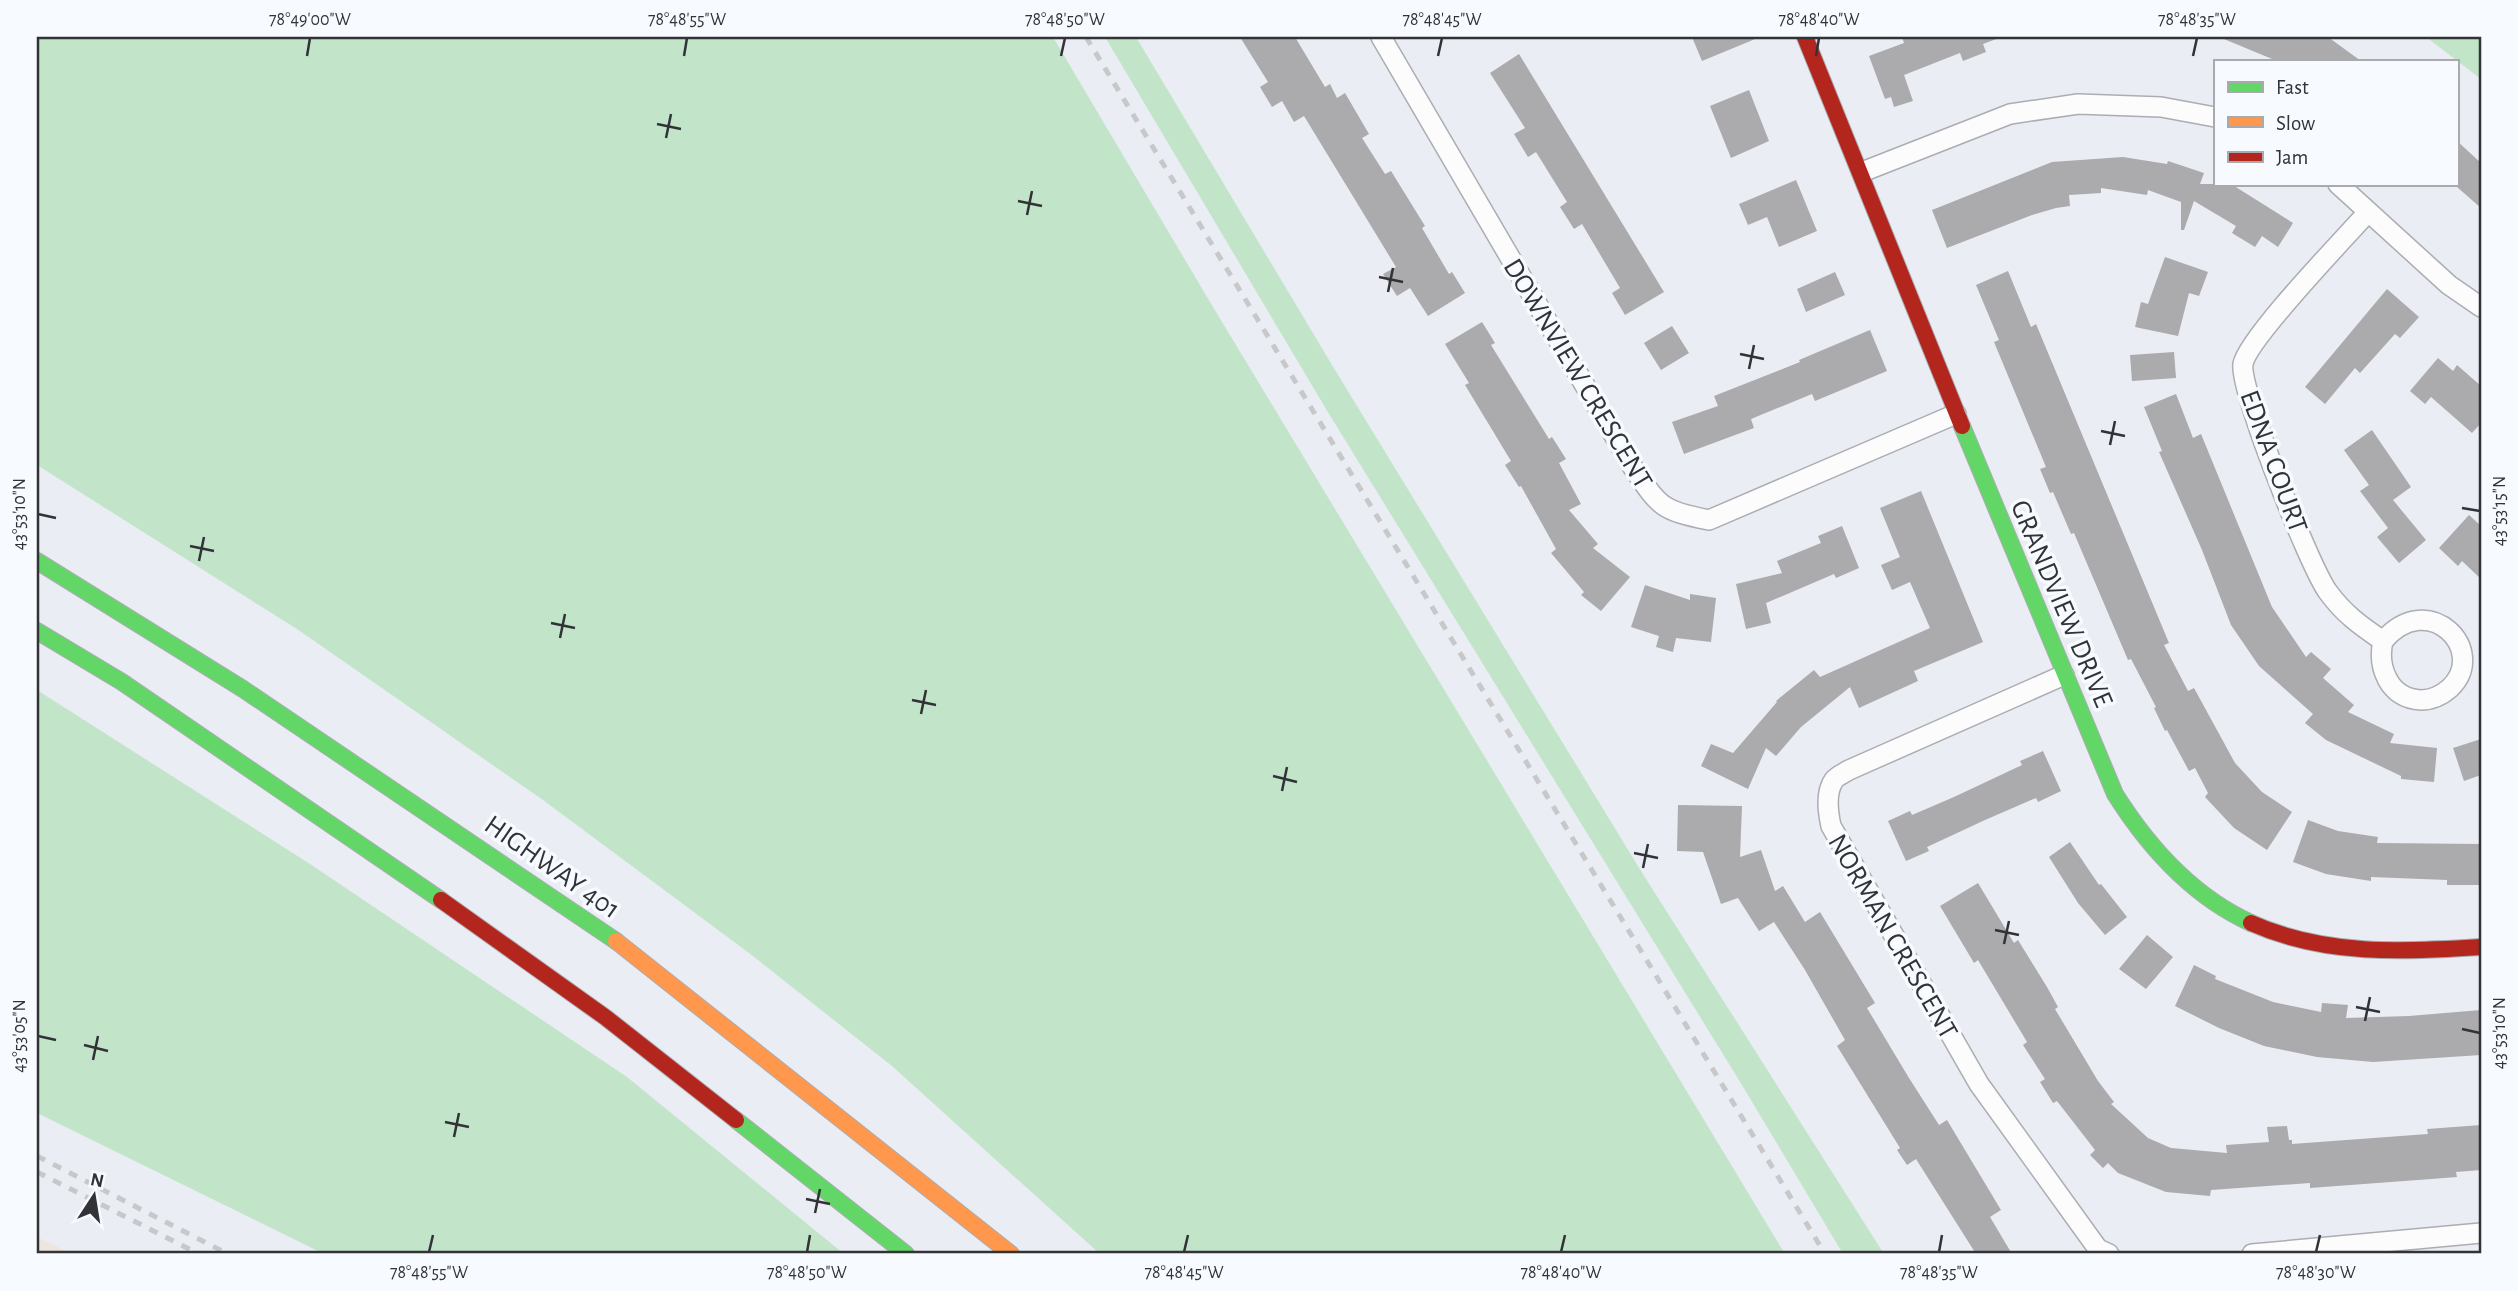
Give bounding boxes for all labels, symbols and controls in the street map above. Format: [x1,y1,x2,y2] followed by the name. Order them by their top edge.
[269,11,351,29] text: 78°49'00"W
[648,11,726,29] text: 78°48'55"W
[1025,11,1105,29] text: 78°48'50"W
[1402,11,1482,29] text: 78°48'45"W
[1778,11,1860,29] text: 78°48'40"W
[2158,11,2236,29] text: 78°48'35"W
[2214,60,2458,186] legend
[2276,77,2309,98] text: Fast
[2276,113,2315,134] text: Slow
[2276,147,2308,168] text: Jam
[1498,254,1657,494] street label: DOWNVIEW CRESCENT
[2234,387,2312,537] street label: EDNA COURT
[2491,476,2509,546] text: 43°53'15"N
[11,478,29,550] text: 43°53'10"N
[2005,496,2117,711] street label: GRANDVIEW DRIVE
[479,811,625,924] street label: HIGHWAY 401
[1822,830,1962,1044] street label: NORMAN CRESCENT
[2491,997,2509,1069] text: 43°53'10"N
[11,999,29,1073] text: 43°53'05"N
[60,1162,130,1232] north arrow
[89,1170,106,1192] text: N
[390,1264,468,1282] text: 78°48'55"W
[767,1264,847,1282] text: 78°48'50"W
[1144,1264,1224,1282] text: 78°48'45"W
[1520,1264,1602,1282] text: 78°48'40"W
[1900,1264,1978,1282] text: 78°48'35"W
[2276,1264,2356,1282] text: 78°48'30"W

